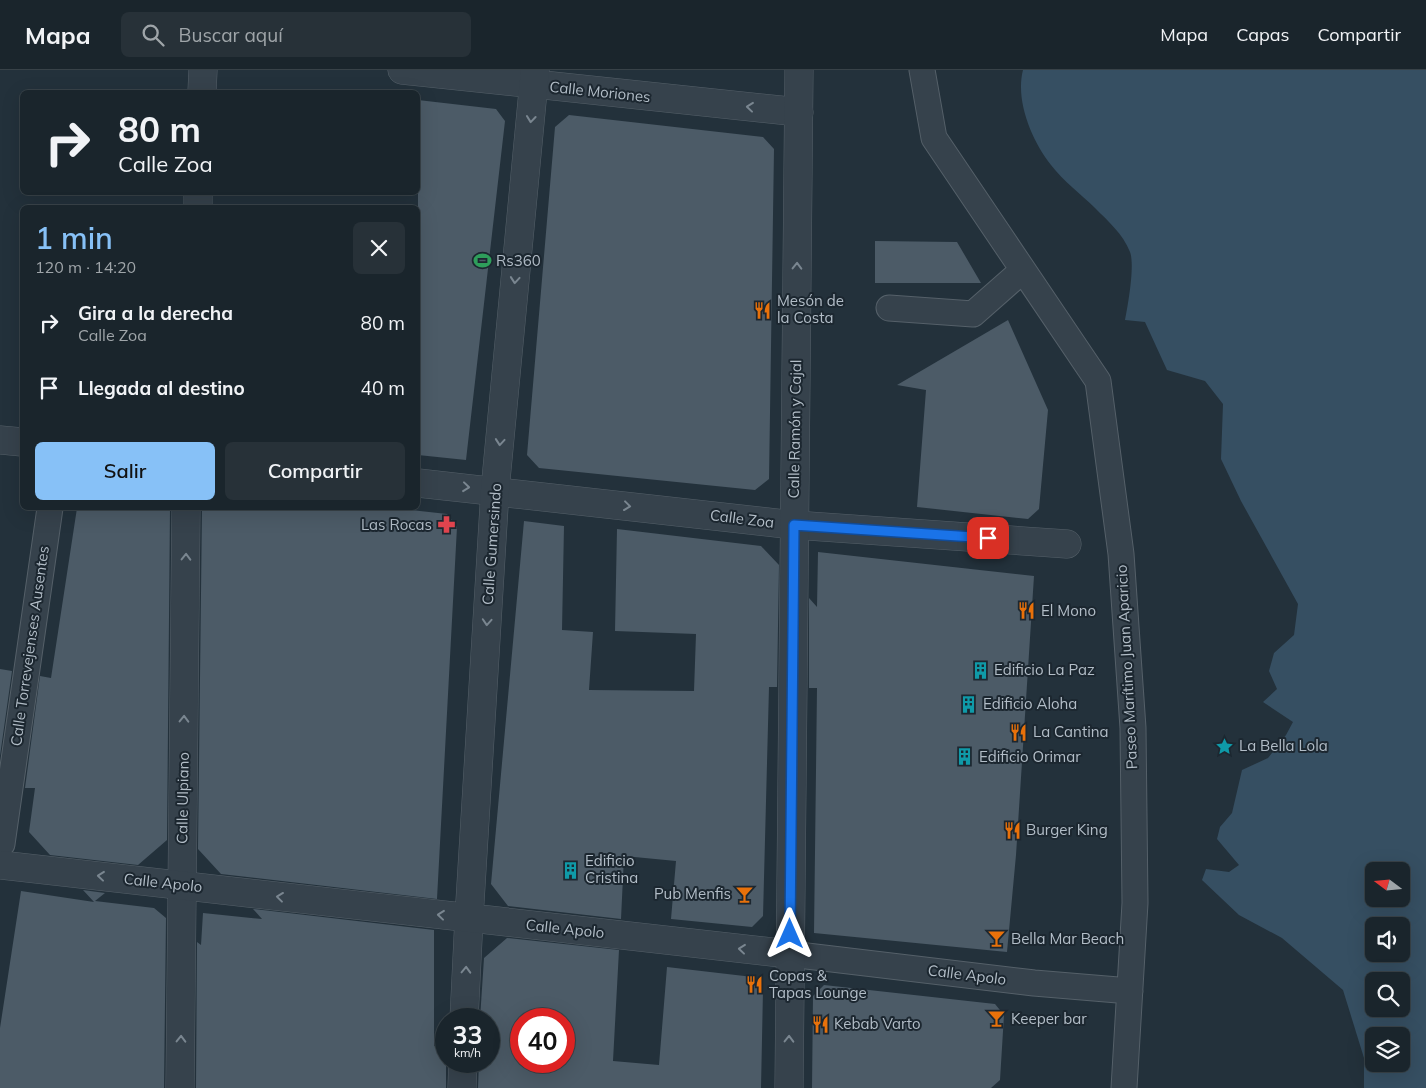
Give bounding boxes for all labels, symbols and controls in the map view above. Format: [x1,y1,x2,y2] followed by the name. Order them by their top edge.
[121,12,471,57] search box
[25,20,91,50] text: Mapa
[139,21,167,49] icon: search
[179,23,283,47] text: Buscar aquí
[1160,23,1208,46] text: Mapa
[1236,23,1290,46] text: Capas
[1318,23,1401,46] text: Compartir
[549,77,652,106] street label: Calle Moriones
[746,102,754,113] one-way arrow
[118,107,201,151] text: 80 m
[35,110,100,175] icon: right
[526,115,537,123] one-way arrow
[118,150,213,178] text: Calle Zoa
[35,219,113,257] text: 1 min
[353,222,405,274] button: close
[472,251,492,271] sports icon: Rs360
[496,251,541,270] place label: Rs360
[35,257,136,277] text: 120 m · 14:20
[792,262,802,270] one-way arrow
[510,277,521,285] one-way arrow
[777,291,844,327] place label: Mesón de la Costa
[753,300,773,320] restaurant icon: Mesón de la Costa
[78,301,233,325] text: Gira a la derecha
[35,309,63,337] icon: right
[361,311,405,335] text: 80 m
[78,325,147,345] text: Calle Zoa
[784,359,805,499] street label: Calle Ramón y Cajal
[35,374,63,402] icon: arrive
[78,376,245,400] text: Llegada al destino
[361,376,405,400] text: 40 m
[495,438,506,446] one-way arrow
[35,442,215,500] button: Salir
[225,442,405,500] button: Compartir
[462,481,470,492] one-way arrow
[478,482,505,605] street label: Calle Gumersindo
[624,500,632,511] one-way arrow
[709,505,775,532] street label: Calle Zoa
[361,515,432,534] place label: Las Rocas
[436,515,456,535] pharmacy icon: Las Rocas
[967,517,1009,559] pin
[974,524,1002,552] icon: arrive
[6,545,53,747] street label: Calle Torrevejenses Ausentes
[180,553,191,561] one-way arrow
[1112,564,1141,770] street label: Paseo Marítimo Juan Aparicio
[1017,601,1037,621] restaurant icon: El Mono
[1041,601,1096,620] place label: El Mono
[481,618,492,626] one-way arrow
[970,660,990,680] building icon: Edificio La Paz
[994,660,1095,679] place label: Edificio La Paz
[959,694,979,714] building icon: Edificio Aloha
[983,694,1077,713] place label: Edificio Aloha
[179,715,189,723] one-way arrow
[1009,722,1029,742] restaurant icon: La Cantina
[1033,722,1109,741] place label: La Cantina
[1215,736,1235,756] place icon: La Bella Lola
[1239,736,1328,755] place label: La Bella Lola
[955,747,975,767] building icon: Edificio Orimar
[979,747,1081,766] place label: Edificio Orimar
[172,752,193,844] street label: Calle Ulpiano
[1002,820,1022,840] restaurant icon: Burger King
[1026,820,1108,839] place label: Burger King
[585,851,638,887] place label: Edificio Cristina
[561,860,581,880] building icon: Edificio Cristina
[1365,862,1410,908] north arrow
[1365,862,1410,1072] map controls
[123,869,203,896] street label: Calle Apolo
[97,871,105,882] one-way arrow
[654,884,731,903] place label: Pub Menfis
[735,884,755,904] bar icon: Pub Menfis
[275,892,283,903] one-way arrow
[763,907,815,959] position arrow
[437,910,445,921] one-way arrow
[525,915,605,942] street label: Calle Apolo
[1365,917,1410,962] button: sound
[987,929,1007,949] bar icon: Bella Mar Beach
[1011,929,1124,948] place label: Bella Mar Beach
[738,944,746,955] one-way arrow
[927,960,1007,989] street label: Calle Apolo
[461,966,472,974] one-way arrow
[769,966,867,1002] place label: Copas & Tapas Lounge
[1365,972,1410,1017] button: search
[745,975,765,995] restaurant icon: Copas & Tapas Lounge
[510,1008,575,1073] speed limit sign: 40
[987,1009,1007,1029] bar icon: Keeper bar
[1011,1009,1087,1028] place label: Keeper bar
[810,1014,830,1034] restaurant icon: Kebab Varto
[834,1014,921,1033] place label: Kebab Varto
[452,1019,483,1050] text: 33
[1365,1027,1410,1072] button: layers
[176,1035,186,1043] one-way arrow
[784,1035,794,1043] one-way arrow
[454,1045,481,1060] text: km/h

